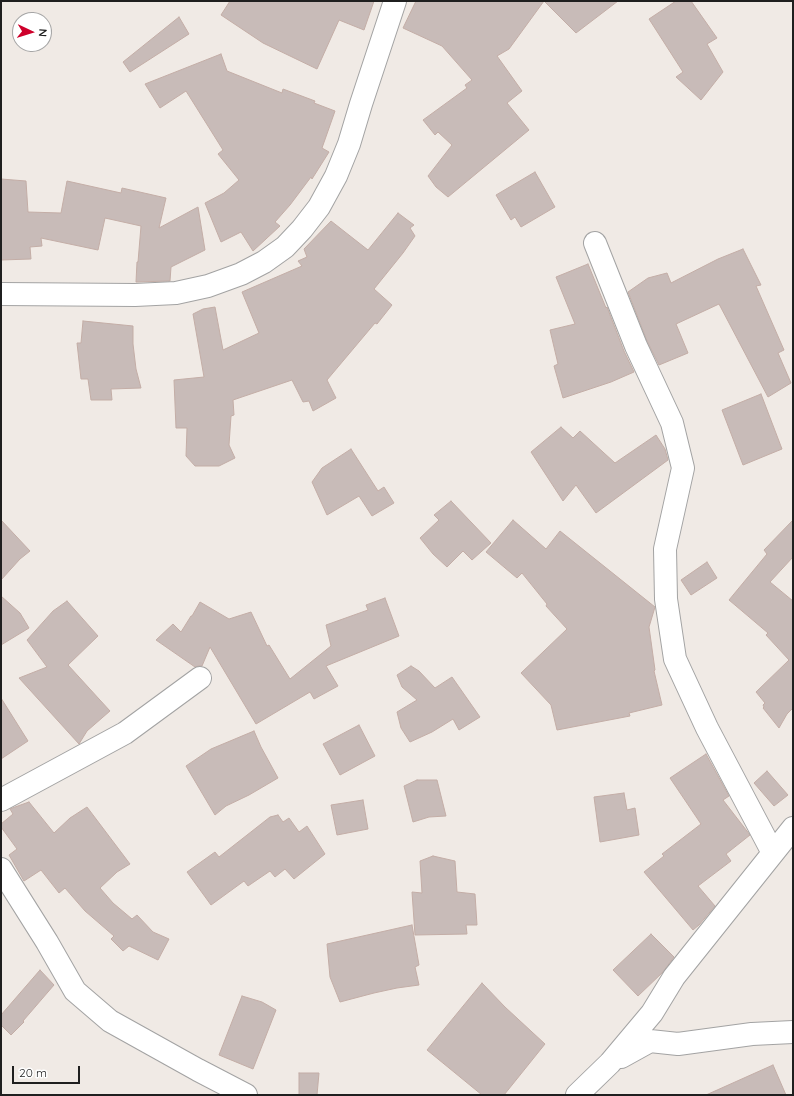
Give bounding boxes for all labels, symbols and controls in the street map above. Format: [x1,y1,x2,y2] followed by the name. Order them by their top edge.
[12,12,52,52] north arrow
[36,28,50,37] text: N
[14,1058,82,1084] scale bar
[19,1065,47,1080] text: 20 m

